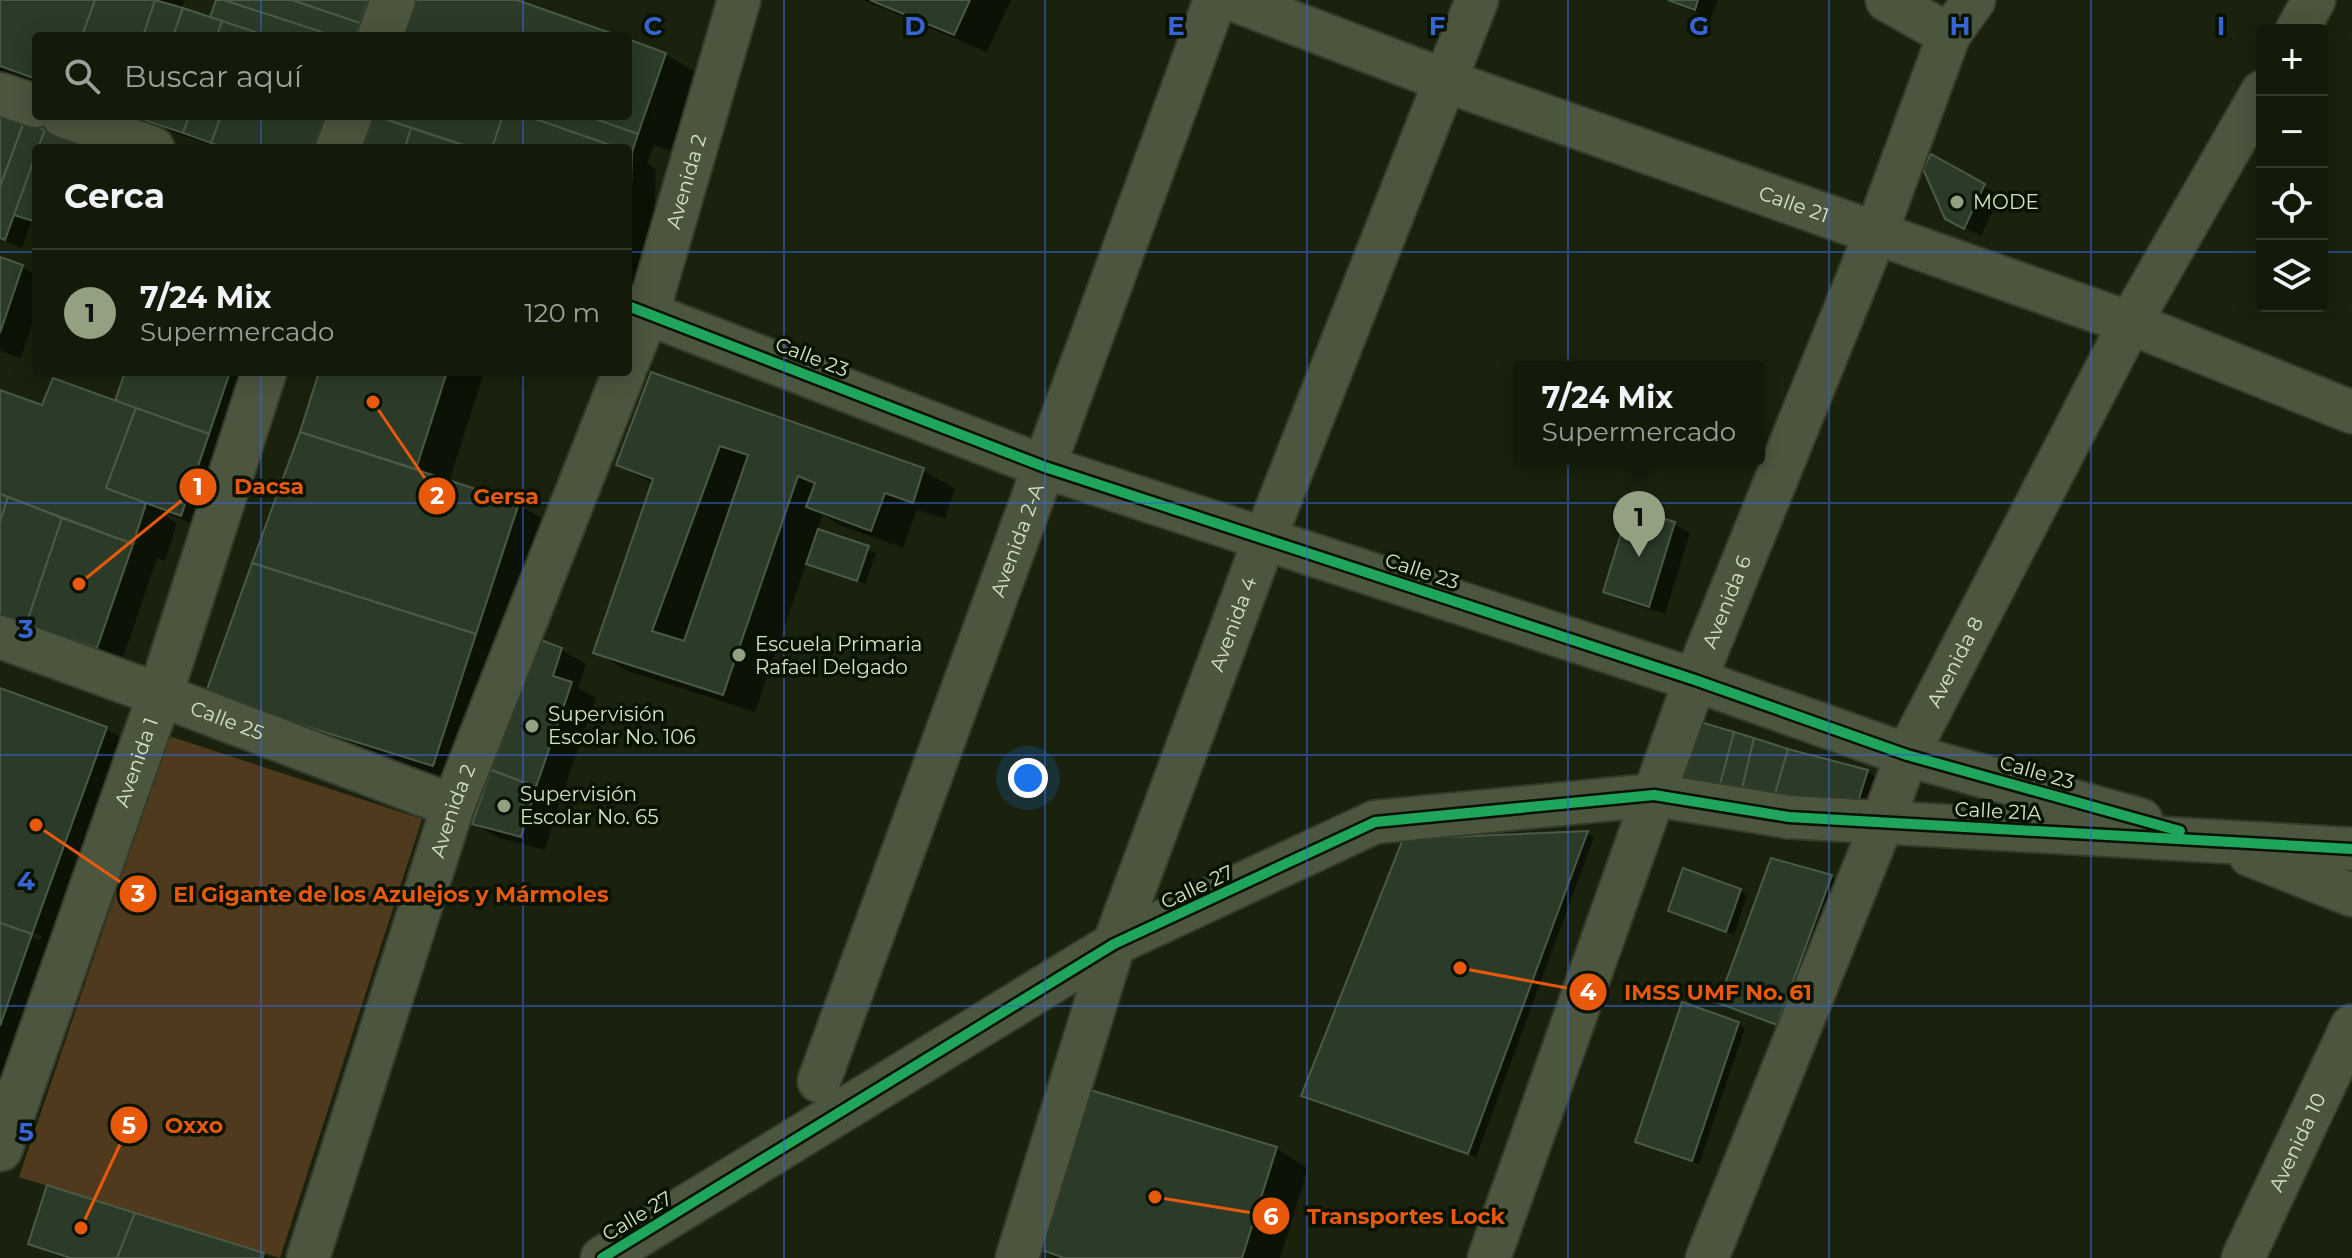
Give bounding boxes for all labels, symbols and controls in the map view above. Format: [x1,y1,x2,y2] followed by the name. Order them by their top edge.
[644,10,663,42] text: C
[904,10,926,42] text: D
[1167,10,1185,42] text: E
[1429,10,1445,42] text: F
[1689,10,1709,42] text: G
[1949,10,1971,42] text: H
[2217,10,2225,42] text: I
[2256,24,2328,312] map controls
[2256,24,2328,96] button: +
[32,32,632,120] search box
[60,54,104,98] icon: search
[124,58,302,95] text: Buscar aquí
[2256,96,2328,168] button: −
[661,131,711,231] street label: Avenida 2
[2256,168,2328,240] button: locate
[64,175,165,217] text: Cerca
[1756,181,1832,228] street label: Calle 21
[1973,190,2039,214] place label: MODE
[1948,193,1966,211] marker: MODE
[2256,240,2328,312] button: layers
[140,279,271,316] text: 7/24 Mix
[85,297,95,329] text: 1
[524,297,600,329] text: 120 m
[140,316,334,348] text: Supermercado
[772,332,852,382] street label: Calle 23
[1513,361,1765,465] popup
[1542,379,1673,416] text: 7/24 Mix
[1542,416,1736,448] text: Supermercado
[178,464,320,510] callout: Dacsa
[193,472,203,501] text: 1
[234,473,304,500] text: Dacsa
[417,473,554,519] callout: Gersa
[985,480,1049,600] street label: Avenida 2-A
[430,481,444,510] text: 2
[473,483,539,510] text: Gersa
[1613,491,1665,557] pin: 1
[1382,548,1462,594] street label: Calle 23
[1697,552,1756,652] street label: Avenida 6
[1204,573,1262,675] street label: Avenida 4
[17,613,34,645] text: 3
[1922,613,1988,711] street label: Avenida 8
[755,632,922,679] place label: Escuela Primaria Rafael Delgado
[730,646,748,664] marker: Escuela Primaria Rafael Delgado
[187,696,267,745] street label: Calle 25
[548,702,696,749] place label: Supervisión Escolar No. 106
[109,714,163,810] street label: Avenida 1
[523,717,541,735] marker: Supervisión Escolar No. 106
[1997,750,2077,794] street label: Calle 23
[1008,758,1048,798] your location
[425,761,480,860] street label: Avenida 2
[520,782,659,829] place label: Supervisión Escolar No. 65
[495,797,513,815] marker: Supervisión Escolar No. 65
[1954,797,2043,825] street label: Calle 21A
[1157,860,1237,914] street label: Calle 27
[17,865,35,897] text: 4
[118,871,625,917] callout: El Gigante de los Azulejos y Mármoles
[130,879,145,908] text: 3
[173,881,609,908] text: El Gigante de los Azulejos y Mármoles
[1568,969,1827,1015] callout: IMSS UMF No. 61
[1580,977,1597,1006] text: 4
[1624,979,1812,1006] text: IMSS UMF No. 61
[2264,1089,2331,1195] street label: Avenida 10
[109,1102,240,1148] callout: Oxxo
[122,1111,136,1140] text: 5
[165,1112,223,1139] text: Oxxo
[18,1116,34,1148] text: 5
[598,1186,676,1246] street label: Calle 27
[1251,1193,1521,1239] callout: Transportes Lock
[1263,1202,1279,1231] text: 6
[1307,1203,1505,1230] text: Transportes Lock

